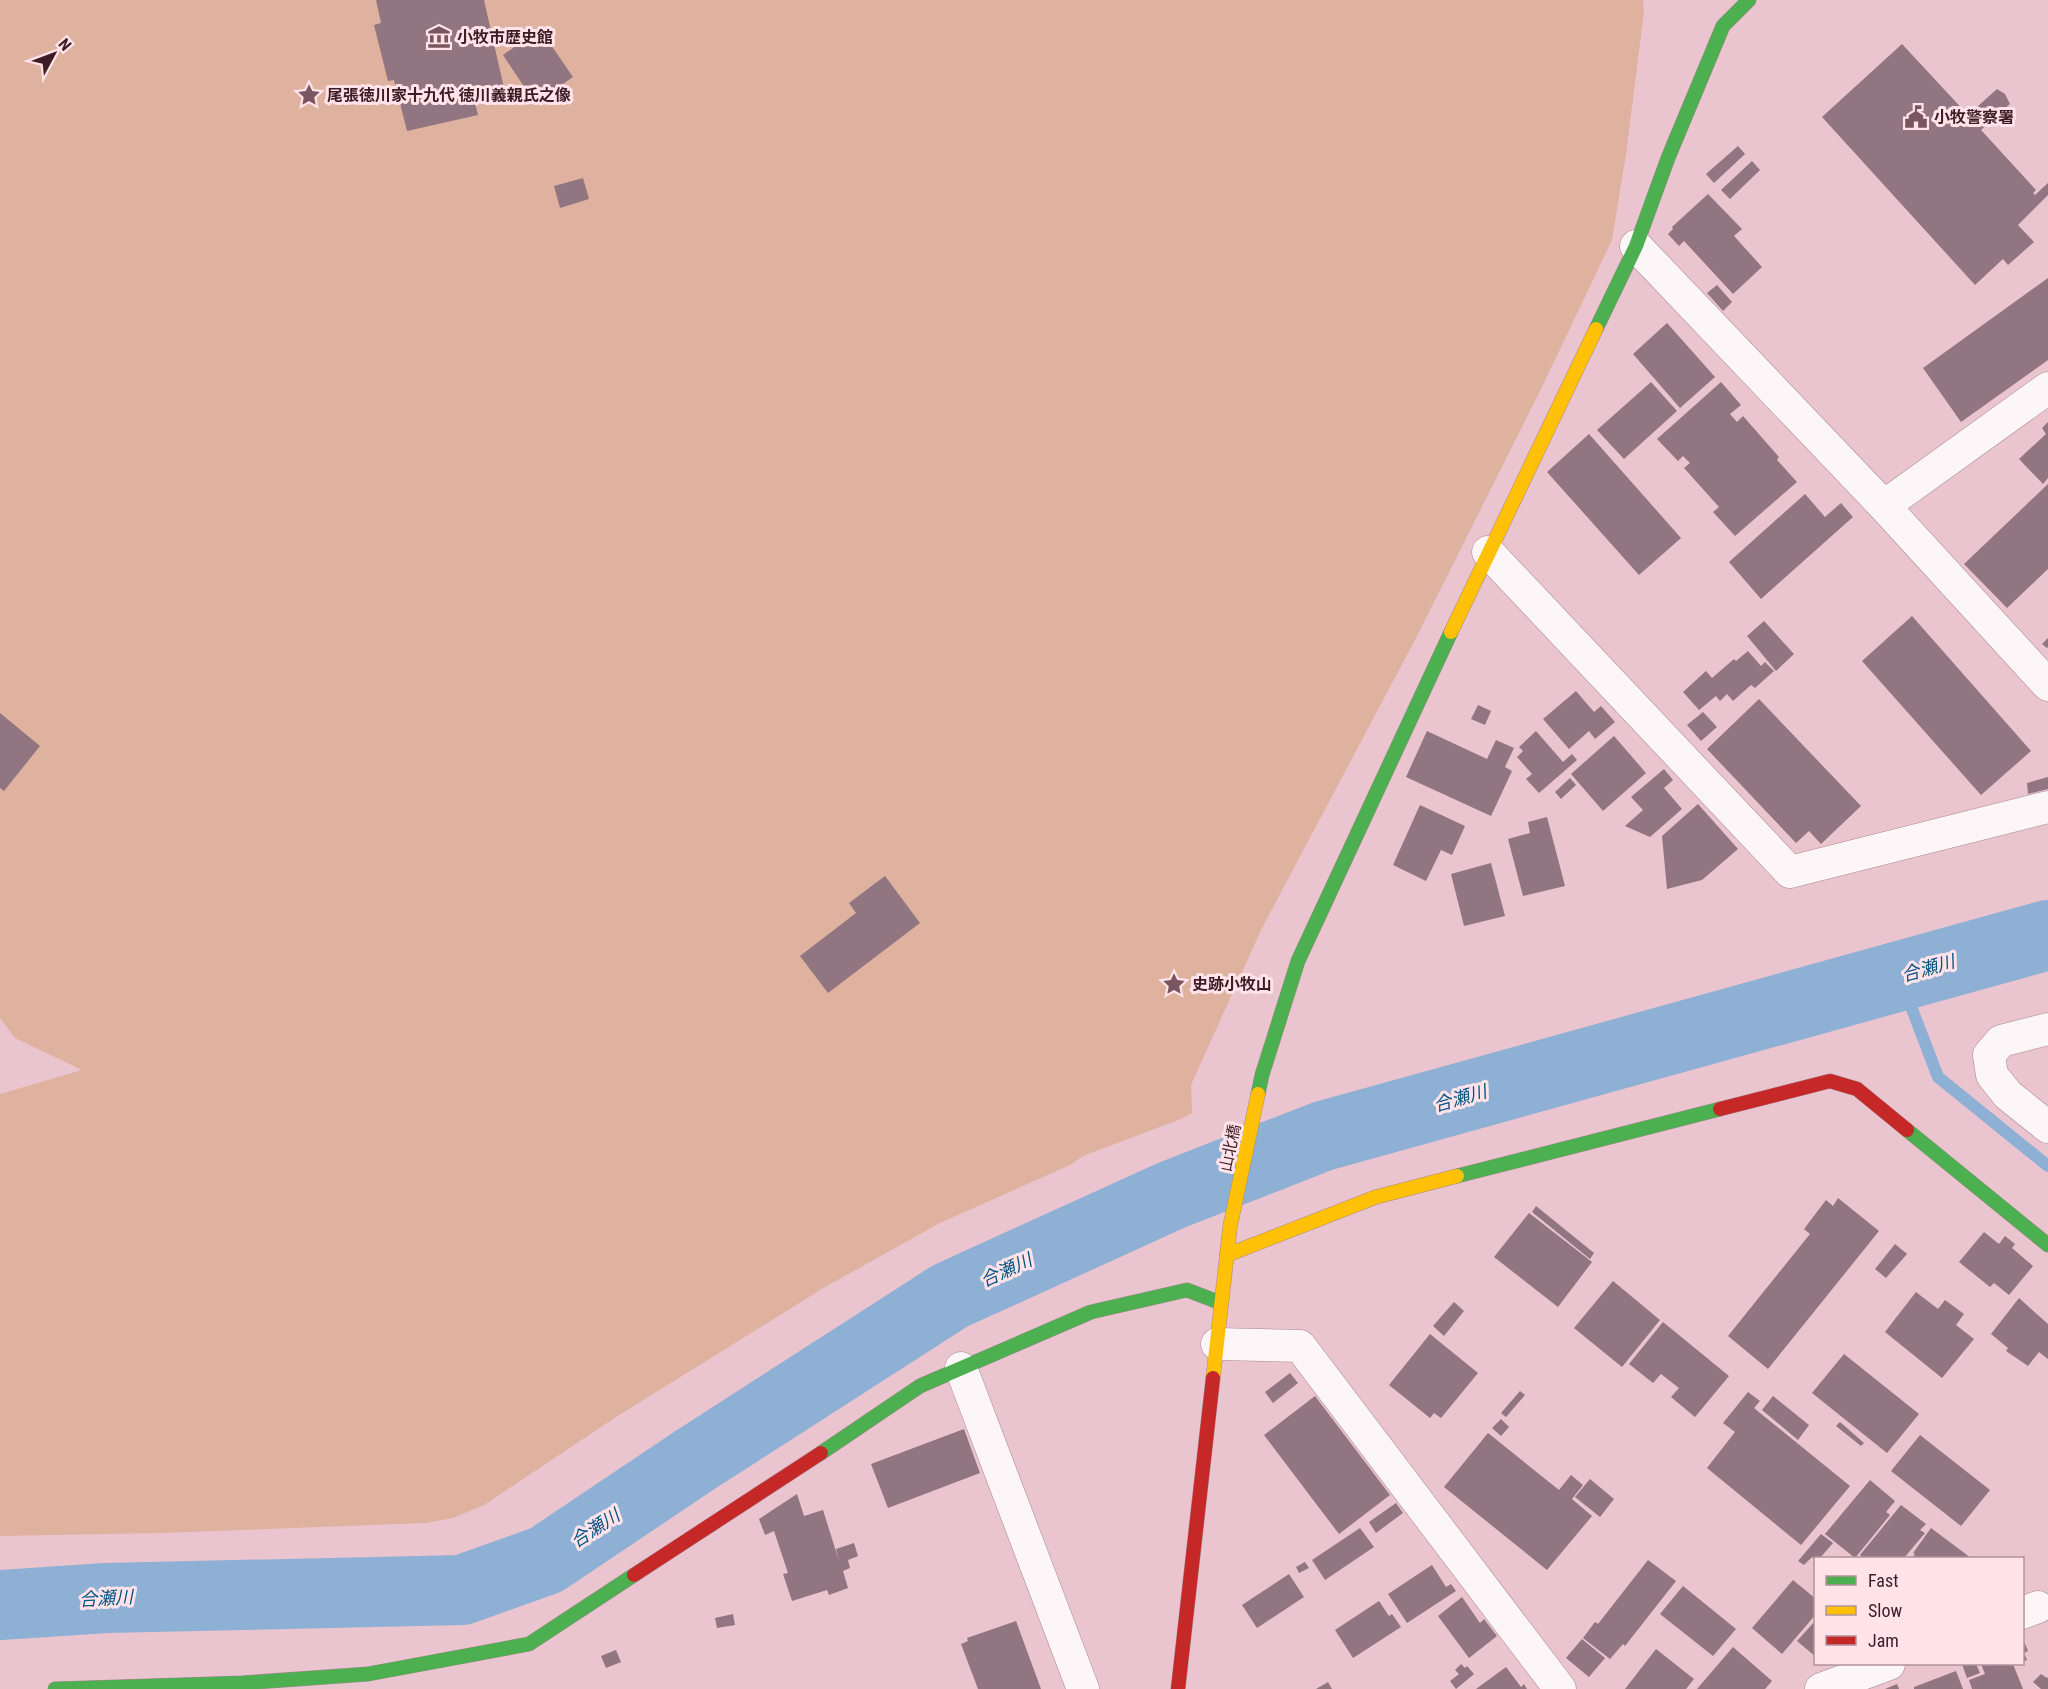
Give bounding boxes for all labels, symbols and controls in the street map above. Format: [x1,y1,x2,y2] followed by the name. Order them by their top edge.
[24,24,84,84] north arrow
[426,24,452,50] museum icon: 小牧市歴史館
[457,28,553,47] place label: 小牧市歴史館
[55,35,75,54] text: N
[296,82,322,108] place icon: 尾張徳川家十九代 徳川義親氏之像
[327,86,571,105] place label: 尾張徳川家十九代 徳川義親氏之像
[1903,104,1929,130] public building icon: 小牧警察署
[1934,108,2014,127] place label: 小牧警察署
[1899,950,1959,986] water label: 合瀬川
[1161,971,1187,997] place icon: 史跡小牧山
[1192,975,1272,994] place label: 史跡小牧山
[1431,1080,1491,1116] water label: 合瀬川
[1216,1123,1244,1173] street label: 山北橋
[977,1248,1037,1291] water label: 合瀬川
[567,1503,625,1552] water label: 合瀬川
[1814,1557,2024,1665] legend
[1868,1570,1899,1591] text: Fast
[78,1586,136,1610] water label: 合瀬川
[1868,1600,1903,1621] text: Slow
[1868,1630,1899,1651] text: Jam

